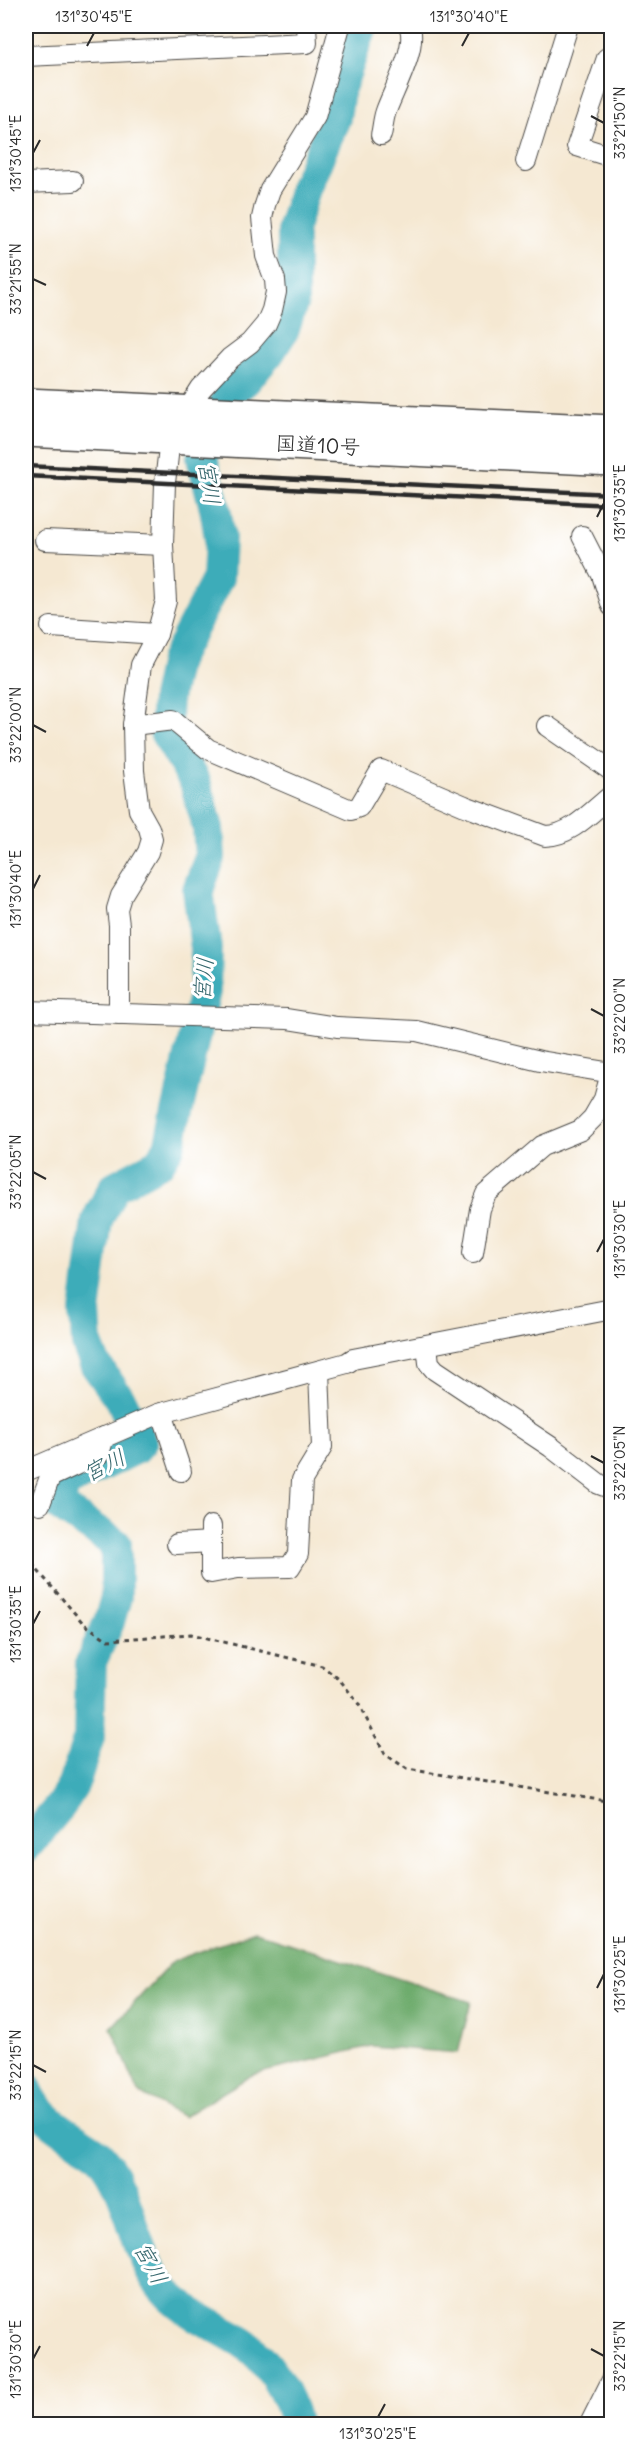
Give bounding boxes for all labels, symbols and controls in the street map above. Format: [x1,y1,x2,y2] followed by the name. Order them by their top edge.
[55,7,133,26] text: 131°30'45"E
[430,7,508,26] text: 131°30'40"E
[610,86,629,160] text: 33°21'50"N
[6,114,25,192] text: 131°30'45"E
[6,243,25,315] text: 33°21'55"N
[275,429,361,461] street label: 国道10号
[193,459,227,507] water label: 宮川
[610,464,629,542] text: 131°30'35"E
[6,687,25,763] text: 33°22'00"N
[6,850,25,928] text: 131°30'40"E
[187,956,219,1002] water label: 宮川
[610,978,629,1054] text: 33°22'00"N
[6,1134,25,1210] text: 33°22'05"N
[610,1199,629,1278] text: 131°30'30"E
[610,1425,629,1501] text: 33°22'05"N
[78,1443,130,1487] water label: 宮川
[6,1585,25,1663] text: 131°30'35"E
[610,1935,629,2013] text: 131°30'25"E
[6,2029,25,2101] text: 33°22'15"N
[128,2237,174,2289] water label: 宮川
[6,2319,25,2398] text: 131°30'30"E
[610,2320,629,2392] text: 33°22'15"N
[339,2424,417,2443] text: 131°30'25"E

